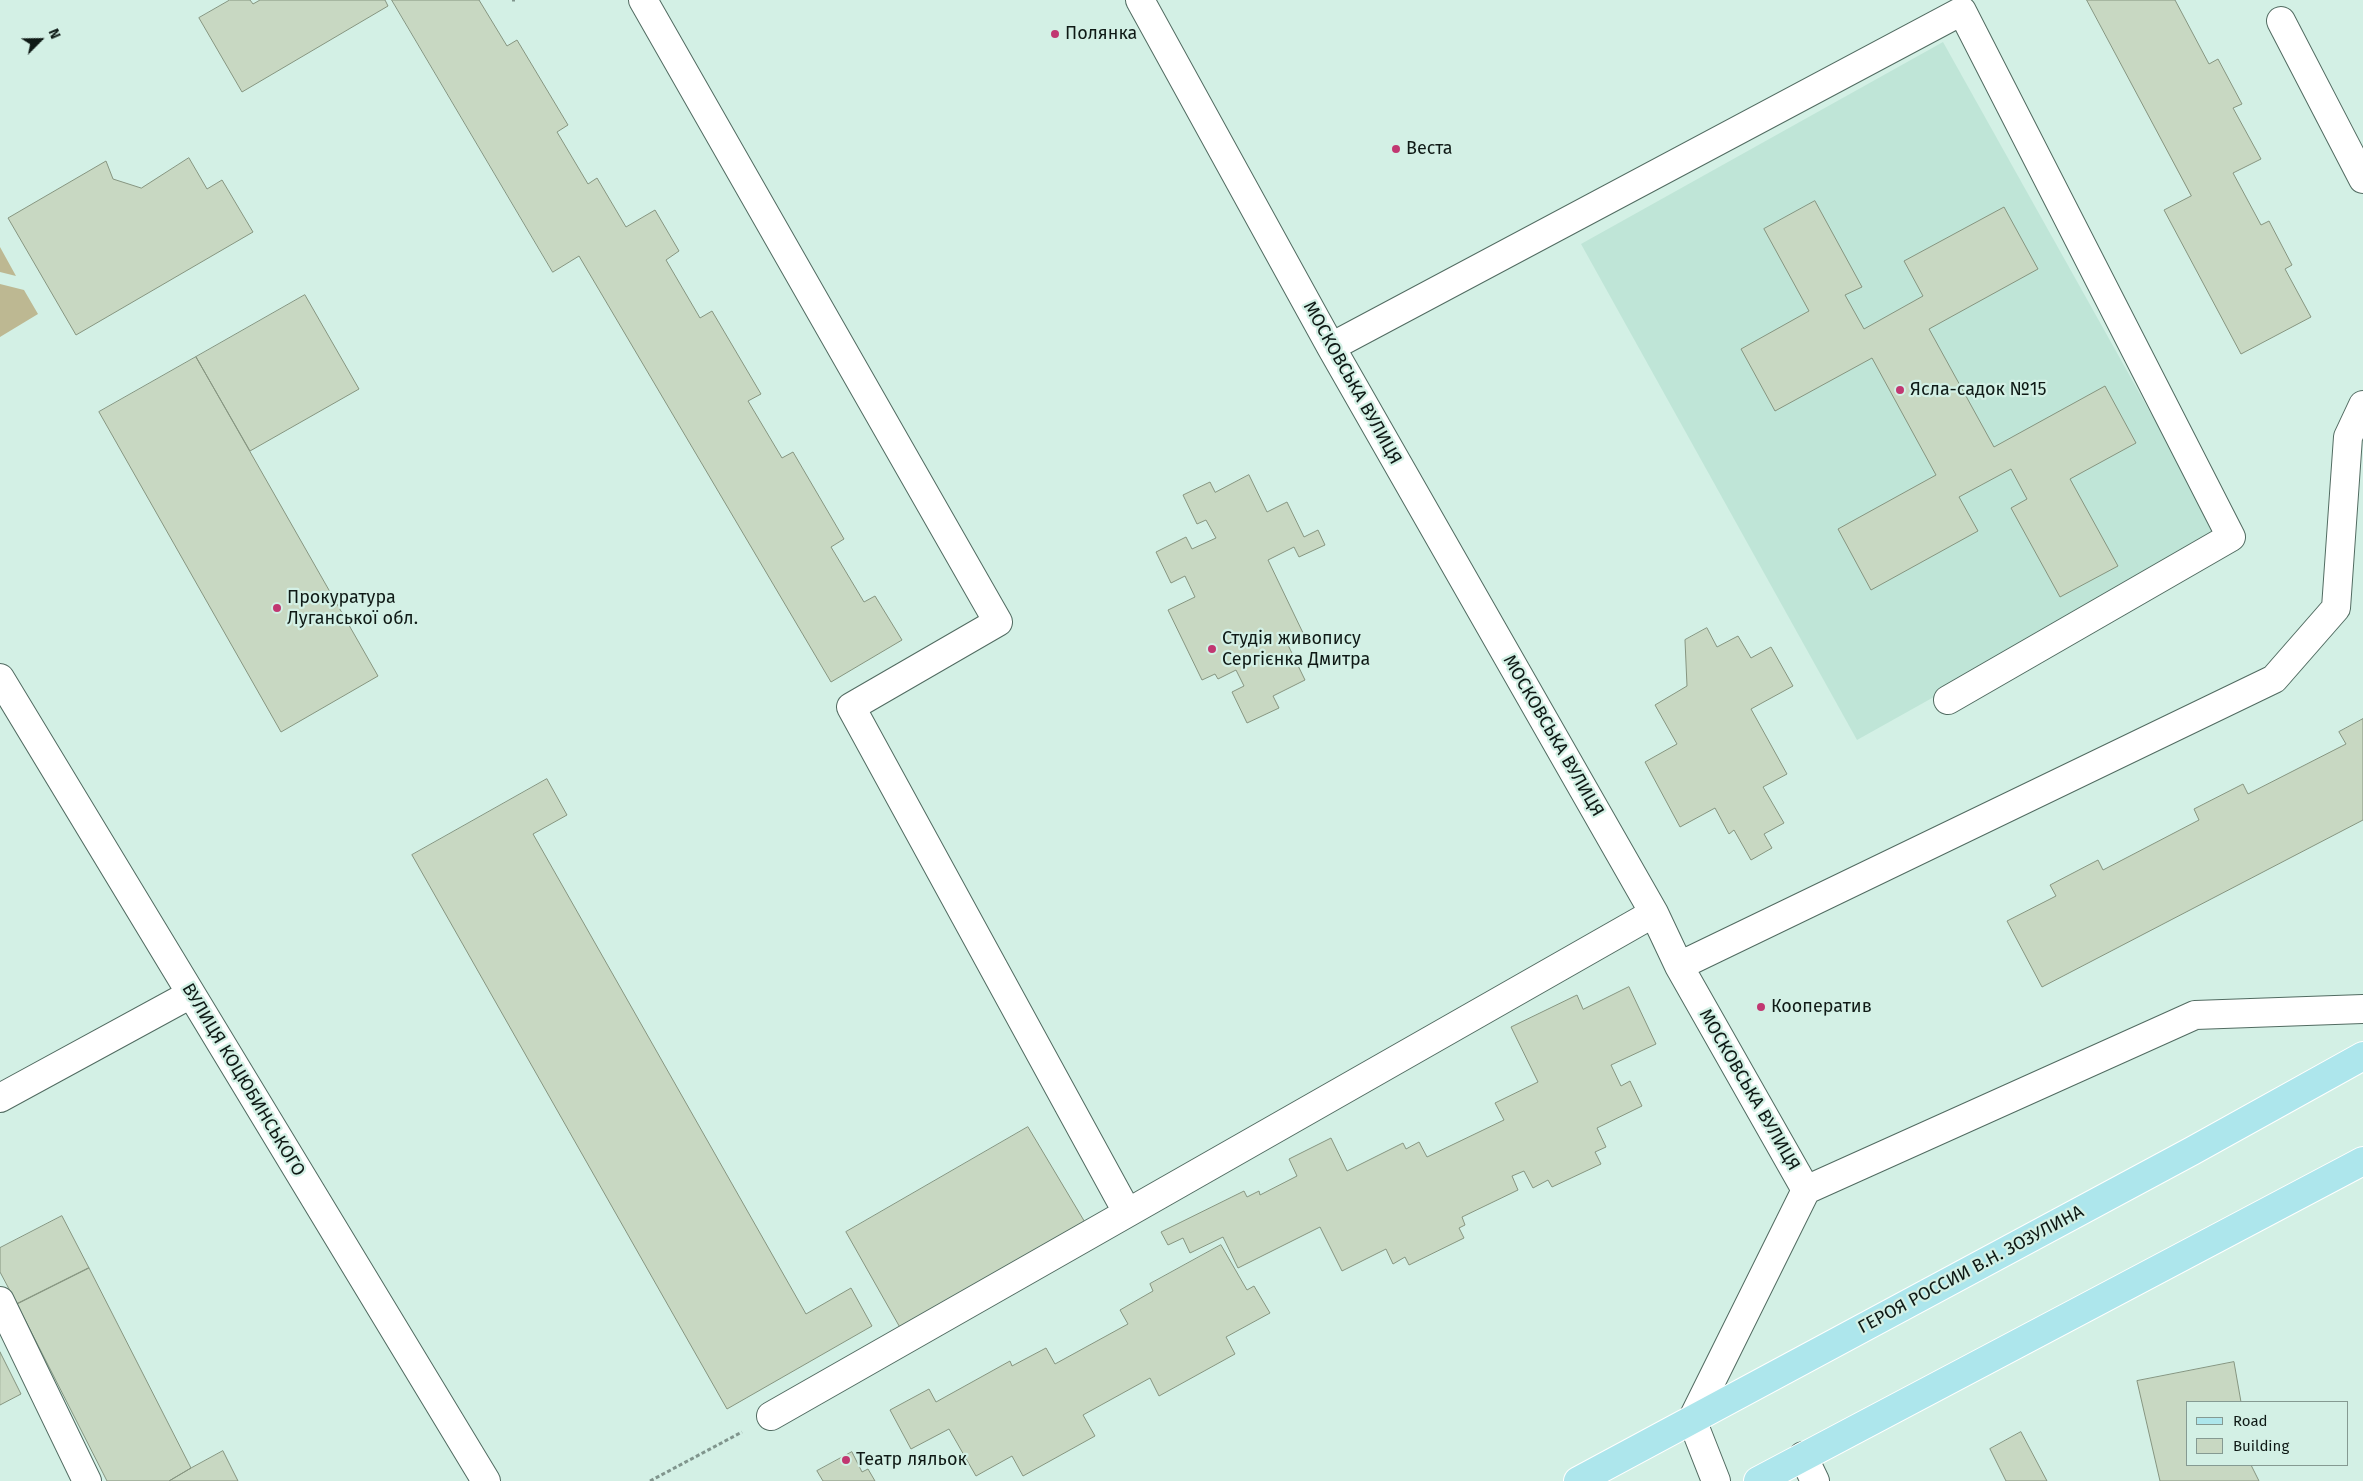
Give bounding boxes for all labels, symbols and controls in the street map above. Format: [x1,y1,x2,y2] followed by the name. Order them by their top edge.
[15,15,65,65] north arrow
[1065,23,1137,45] place label: Полянка
[45,26,64,42] text: N
[1049,28,1061,40] marker: Полянка
[1406,138,1453,160] place label: Веста
[1390,143,1402,155] marker: Веста
[1298,298,1406,468] street label: МОСКОВСЬКА ВУЛИЦЯ
[1910,379,2047,401] place label: Ясла-садок №15
[1894,384,1906,396] marker: Ясла-садок №15
[287,587,418,630] place label: Прокуратура Луганської обл.
[271,602,283,614] marker: Прокуратура Луганської обл.
[1222,628,1370,670] place label: Студія живопису Сергієнка Дмитра
[1206,643,1218,655] marker: Студія живопису Сергієнка Дмитра
[1498,651,1608,821] street label: МОСКОВСЬКА ВУЛИЦЯ
[177,980,309,1180] street label: ВУЛИЦЯ КОЦЮБИНСЬКОГО
[1771,996,1872,1018] place label: Кооператив
[1755,1001,1767,1013] marker: Кооператив
[1694,1005,1804,1175] street label: МОСКОВСЬКА ВУЛИЦЯ
[1854,1201,2088,1339] street label: ГЕРОЯ РОССИИ В.Н. ЗОЗУЛИНА
[2186,1401,2348,1466] legend
[2233,1412,2268,1430] text: Road
[2233,1437,2289,1455] text: Building
[856,1449,967,1471] place label: Театр ляльок
[840,1454,852,1466] marker: Театр ляльок

